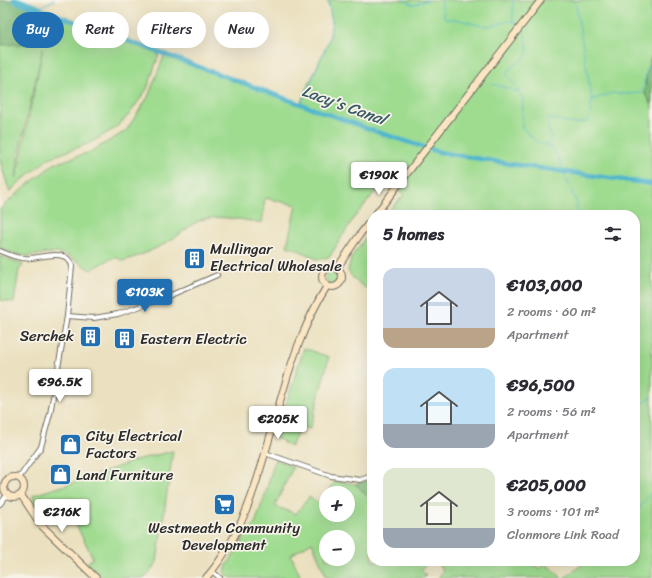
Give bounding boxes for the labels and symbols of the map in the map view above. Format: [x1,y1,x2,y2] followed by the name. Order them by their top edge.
[298,76,393,135] water label: Lacy's Canal
[351,162,407,196] pin: €190K
[210,236,342,279] place label: Mullingar Electrical Wholesale
[182,245,208,271] building icon: Mullingar Electrical Wholesale
[117,279,173,313] pin: €103K
[20,323,75,349] place label: Serchek
[77,323,103,349] building icon: Serchek
[111,326,137,352] building icon: Eastern Electric
[140,326,247,352] place label: Eastern Electric
[27,369,93,403] pin: €96.5K
[250,406,306,440] pin: €205K
[86,423,182,466] place label: City Electrical Factors
[57,432,83,458] shop icon: City Electrical Factors
[47,462,73,488] shop icon: Land Furniture
[76,462,174,488] place label: Land Furniture
[211,492,237,518] supermarket icon: Westmeath Community Development
[34,499,90,533] pin: €216K
[148,515,300,558] place label: Westmeath Community Development

